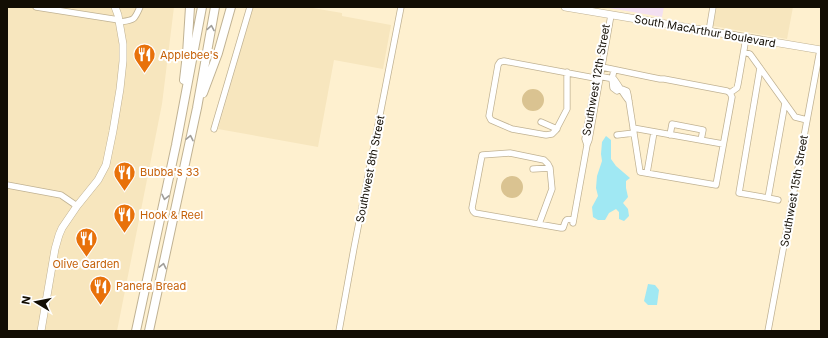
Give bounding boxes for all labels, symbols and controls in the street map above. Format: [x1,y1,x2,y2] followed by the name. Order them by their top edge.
[633,12,777,50] street label: South MacArthur Boulevard
[579,23,613,137] street label: Southwest 12th Street
[206,25,215,32] one-way arrow
[132,42,158,75] restaurant icon: Applebee's
[160,48,219,62] place label: Applebee's
[353,114,387,224] street label: Southwest 8th Street
[777,134,811,248] street label: Southwest 15th Street
[186,135,194,142] one-way arrow
[111,159,137,192] restaurant icon: Bubba's 33
[140,165,199,179] place label: Bubba's 33
[162,194,170,200] one-way arrow
[111,202,137,235] restaurant icon: Hook & Reel
[140,208,203,222] place label: Hook & Reel
[73,225,99,258] restaurant icon: Olive Garden
[52,257,120,271] place label: Olive Garden
[158,262,167,269] one-way arrow
[88,273,114,306] restaurant icon: Panera Bread
[116,279,186,293] place label: Panera Bread
[16,282,56,322] north arrow
[19,295,34,306] text: N

